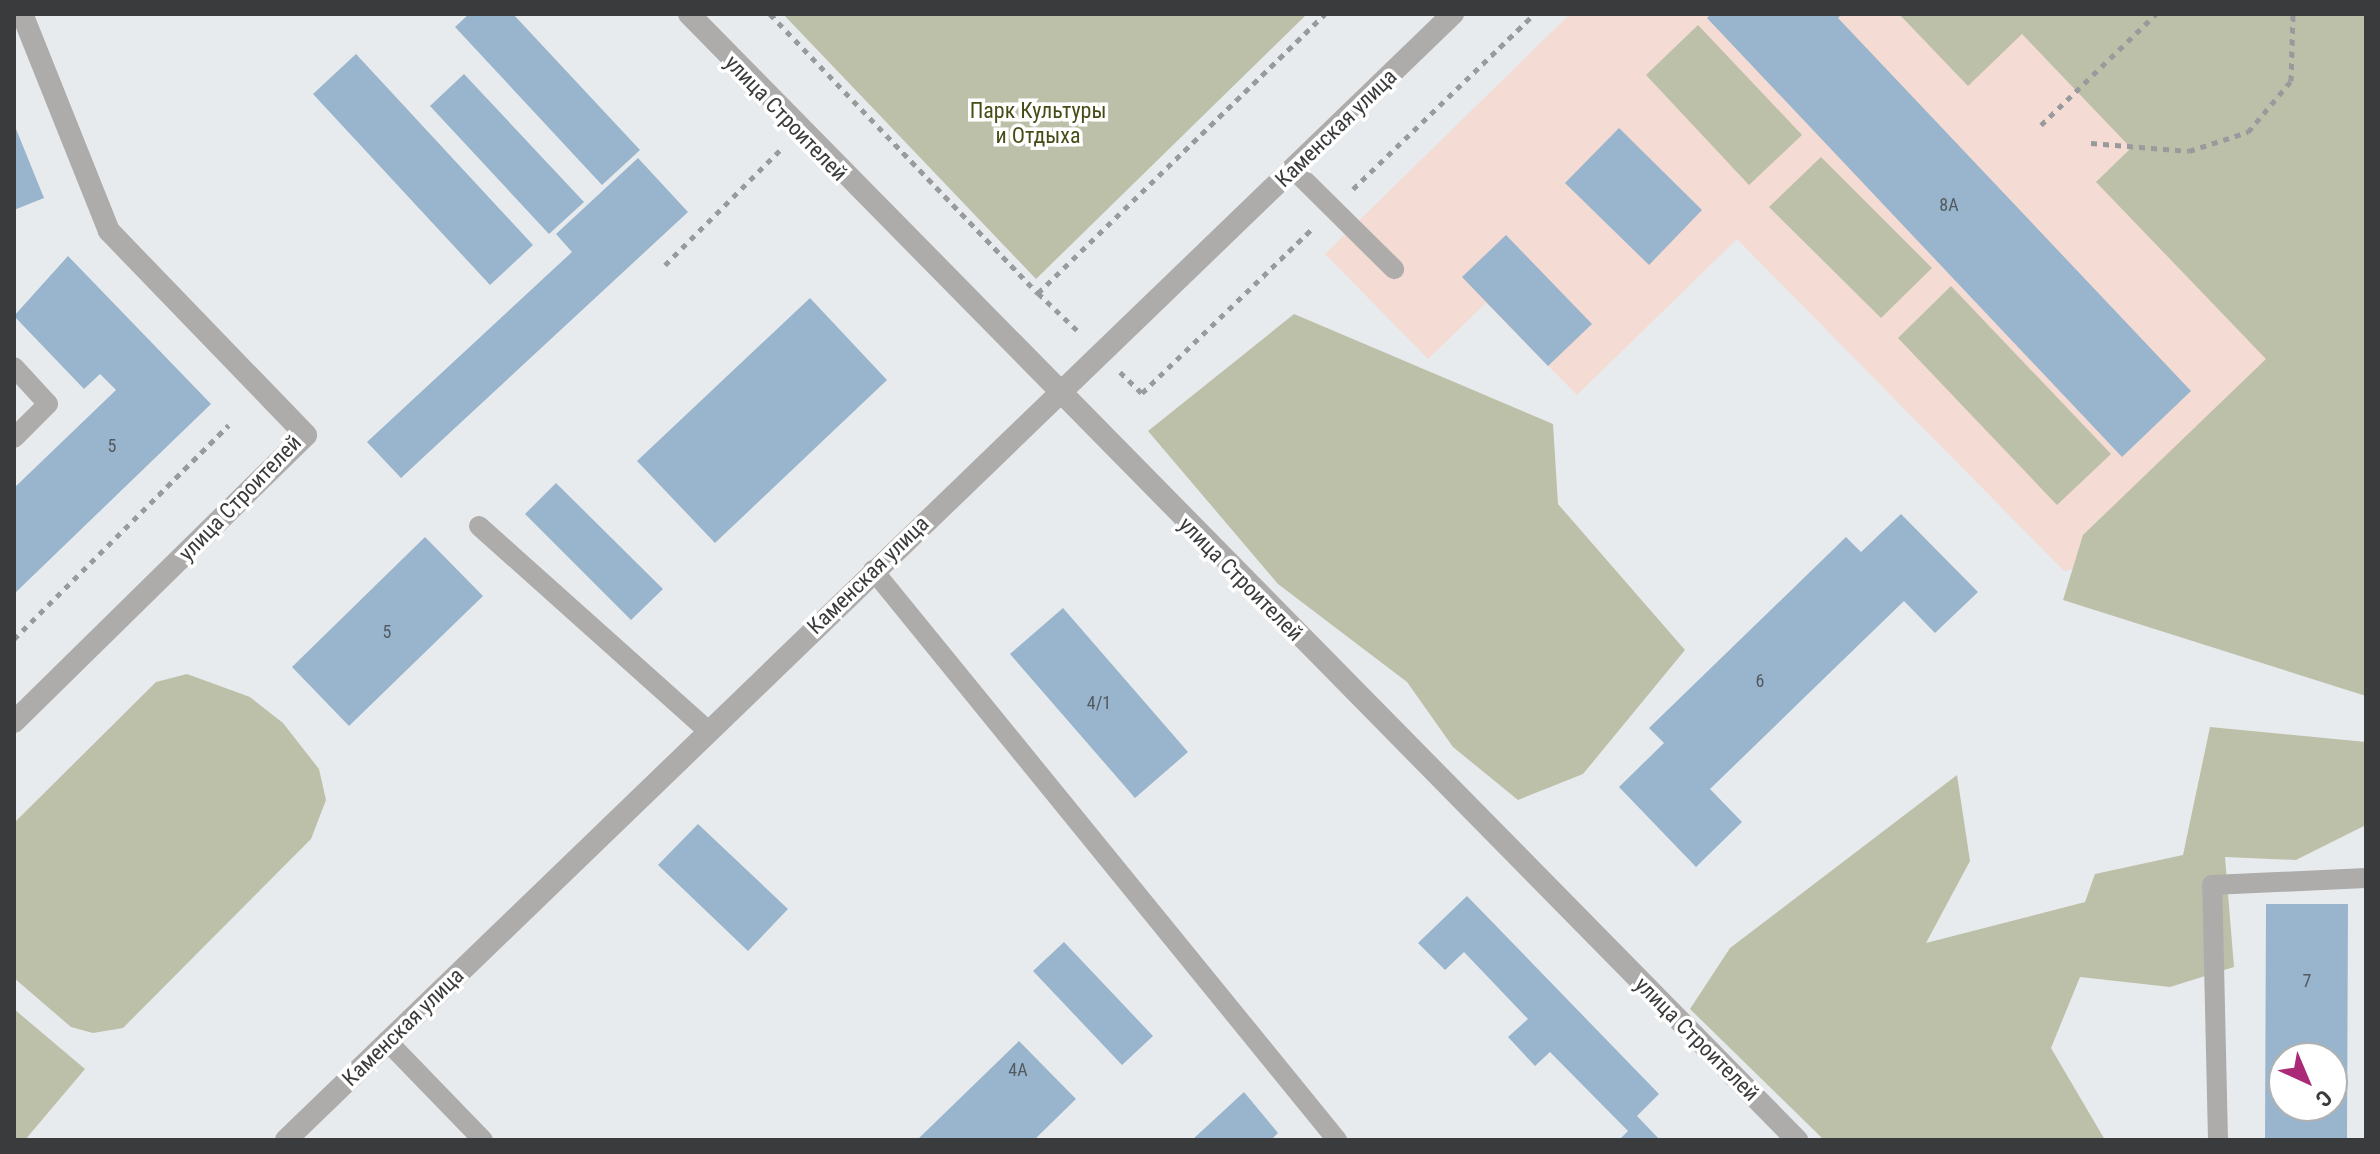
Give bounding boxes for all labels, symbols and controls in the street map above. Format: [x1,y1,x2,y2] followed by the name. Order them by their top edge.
[719,50,853,186] street label: улица Строителей
[1270,63,1402,193] street label: Каменская улица
[970,97,1106,148] park label: Парк Культуры и Отдыха
[1939,194,1959,216] house number: 8А
[173,430,307,566] street label: улица Строителей
[108,435,116,457] house number: 5
[802,510,934,640] street label: Каменская улица
[1173,511,1309,647] street label: улица Строителей
[383,621,391,643] house number: 5
[1756,670,1764,692] house number: 6
[1087,692,1111,714] house number: 4/1
[337,962,469,1092] street label: Каменская улица
[2303,970,2311,992] house number: 7
[1629,971,1765,1107] street label: улица Строителей
[2268,1042,2348,1122] north arrow
[1008,1059,1028,1081] house number: 4А
[2310,1085,2337,1112] text: С

